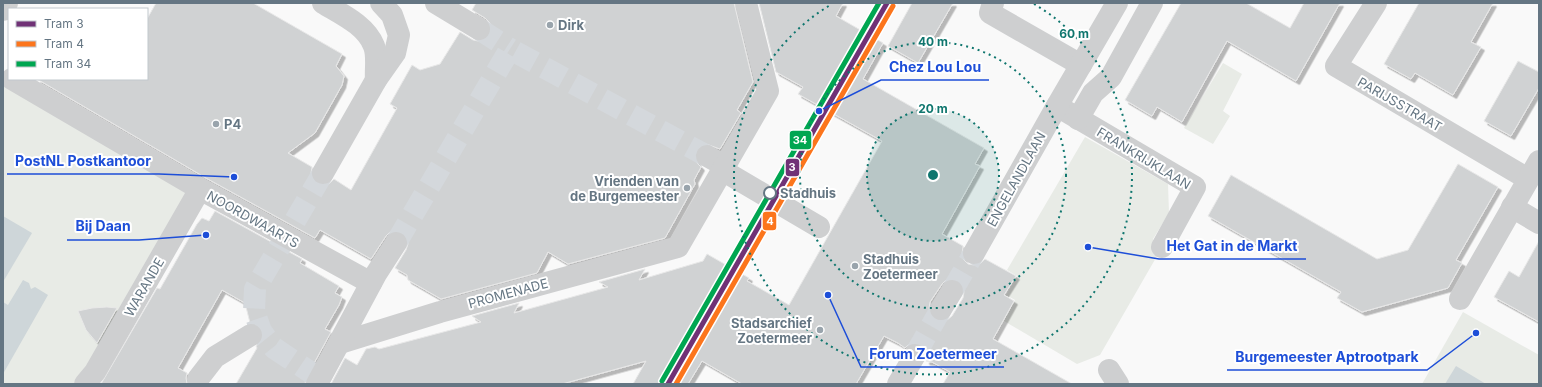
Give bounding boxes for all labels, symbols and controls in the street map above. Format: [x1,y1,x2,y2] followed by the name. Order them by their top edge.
[8,8,148,80] legend
[44,16,84,31] text: Tram 3
[558,17,584,33] place label: Dirk
[545,20,555,30] marker: Dirk
[1059,26,1089,41] text: 60 m
[918,34,948,49] text: 40 m
[44,36,84,51] text: Tram 4
[881,54,989,80] callout: Chez Lou Lou
[44,56,92,71] text: Tram 34
[889,58,981,75] text: Chez Lou Lou
[1355,73,1445,135] street label: PARIJSSTRAAT
[918,101,948,116] text: 20 m
[224,116,241,132] place label: P4
[211,119,221,129] marker: P4
[1094,124,1194,192] street label: FRANKRIJKLAAN
[983,129,1049,229] street label: ENGELANDLAAN
[789,130,812,150] line badge: 34
[793,133,807,147] text: 34
[7,148,159,174] callout: PostNL Postkantoor
[15,152,151,169] text: PostNL Postkantoor
[785,158,800,177] line badge: 3
[788,160,796,174] text: 3
[926,168,940,182] centre of rings
[570,173,680,204] place label: Vrienden van de Burgemeester
[682,183,692,193] marker: Vrienden van de Burgemeester
[780,185,836,201] place label: Stadhuis
[763,186,777,200] marker: Stadhuis
[204,187,302,251] street label: NOORDWAARTS
[762,211,777,231] line badge: 4
[67,214,139,240] callout: Bij Daan
[766,214,774,228] text: 4
[75,217,131,234] text: Bij Daan
[1159,233,1306,259] callout: Het Gat in de Markt
[1167,237,1297,254] text: Het Gat in de Markt
[863,251,938,282] place label: Stadhuis Zoetermeer
[121,255,167,319] street label: WARANDE
[850,261,860,271] marker: Stadhuis Zoetermeer
[466,275,550,311] street label: PROMENADE
[731,315,813,346] place label: Stadsarchief Zoetermeer
[815,325,825,335] marker: Stadsarchief Zoetermeer
[861,341,1004,367] callout: Forum Zoetermeer
[1227,344,1427,370] callout: Burgemeester Aptrootpark
[869,345,997,362] text: Forum Zoetermeer
[1235,348,1420,365] text: Burgemeester Aptrootpark

